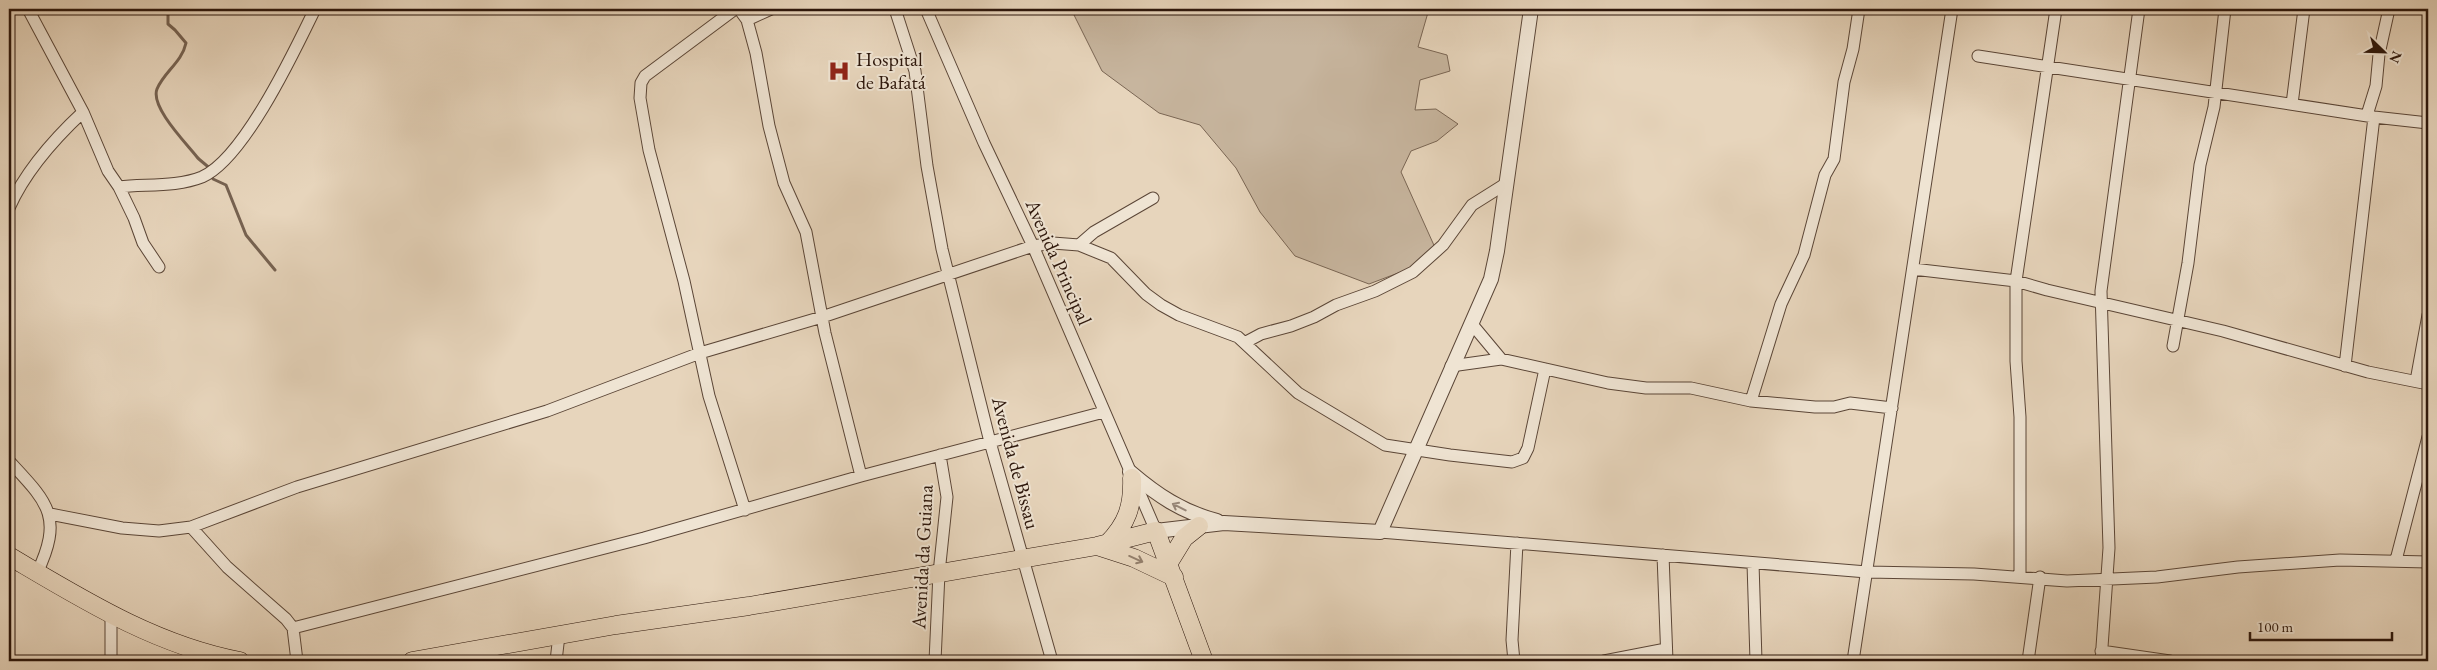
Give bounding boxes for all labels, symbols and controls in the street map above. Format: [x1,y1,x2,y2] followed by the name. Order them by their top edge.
[2360,28,2410,78] north arrow
[856,46,926,95] place label: Hospital de Bafatá
[2385,48,2406,66] text: N
[826,58,852,84] hospital icon: Hospital de Bafatá
[1019,194,1098,329] street label: Avenida Principal
[986,393,1046,533] street label: Avenida de Bissau
[905,484,939,631] street label: Avenida da Guiana
[1171,502,1186,512] one-way arrow
[1128,555,1143,564] one-way arrow
[2250,610,2392,642] scale bar
[2257,617,2294,636] text: 100 m

